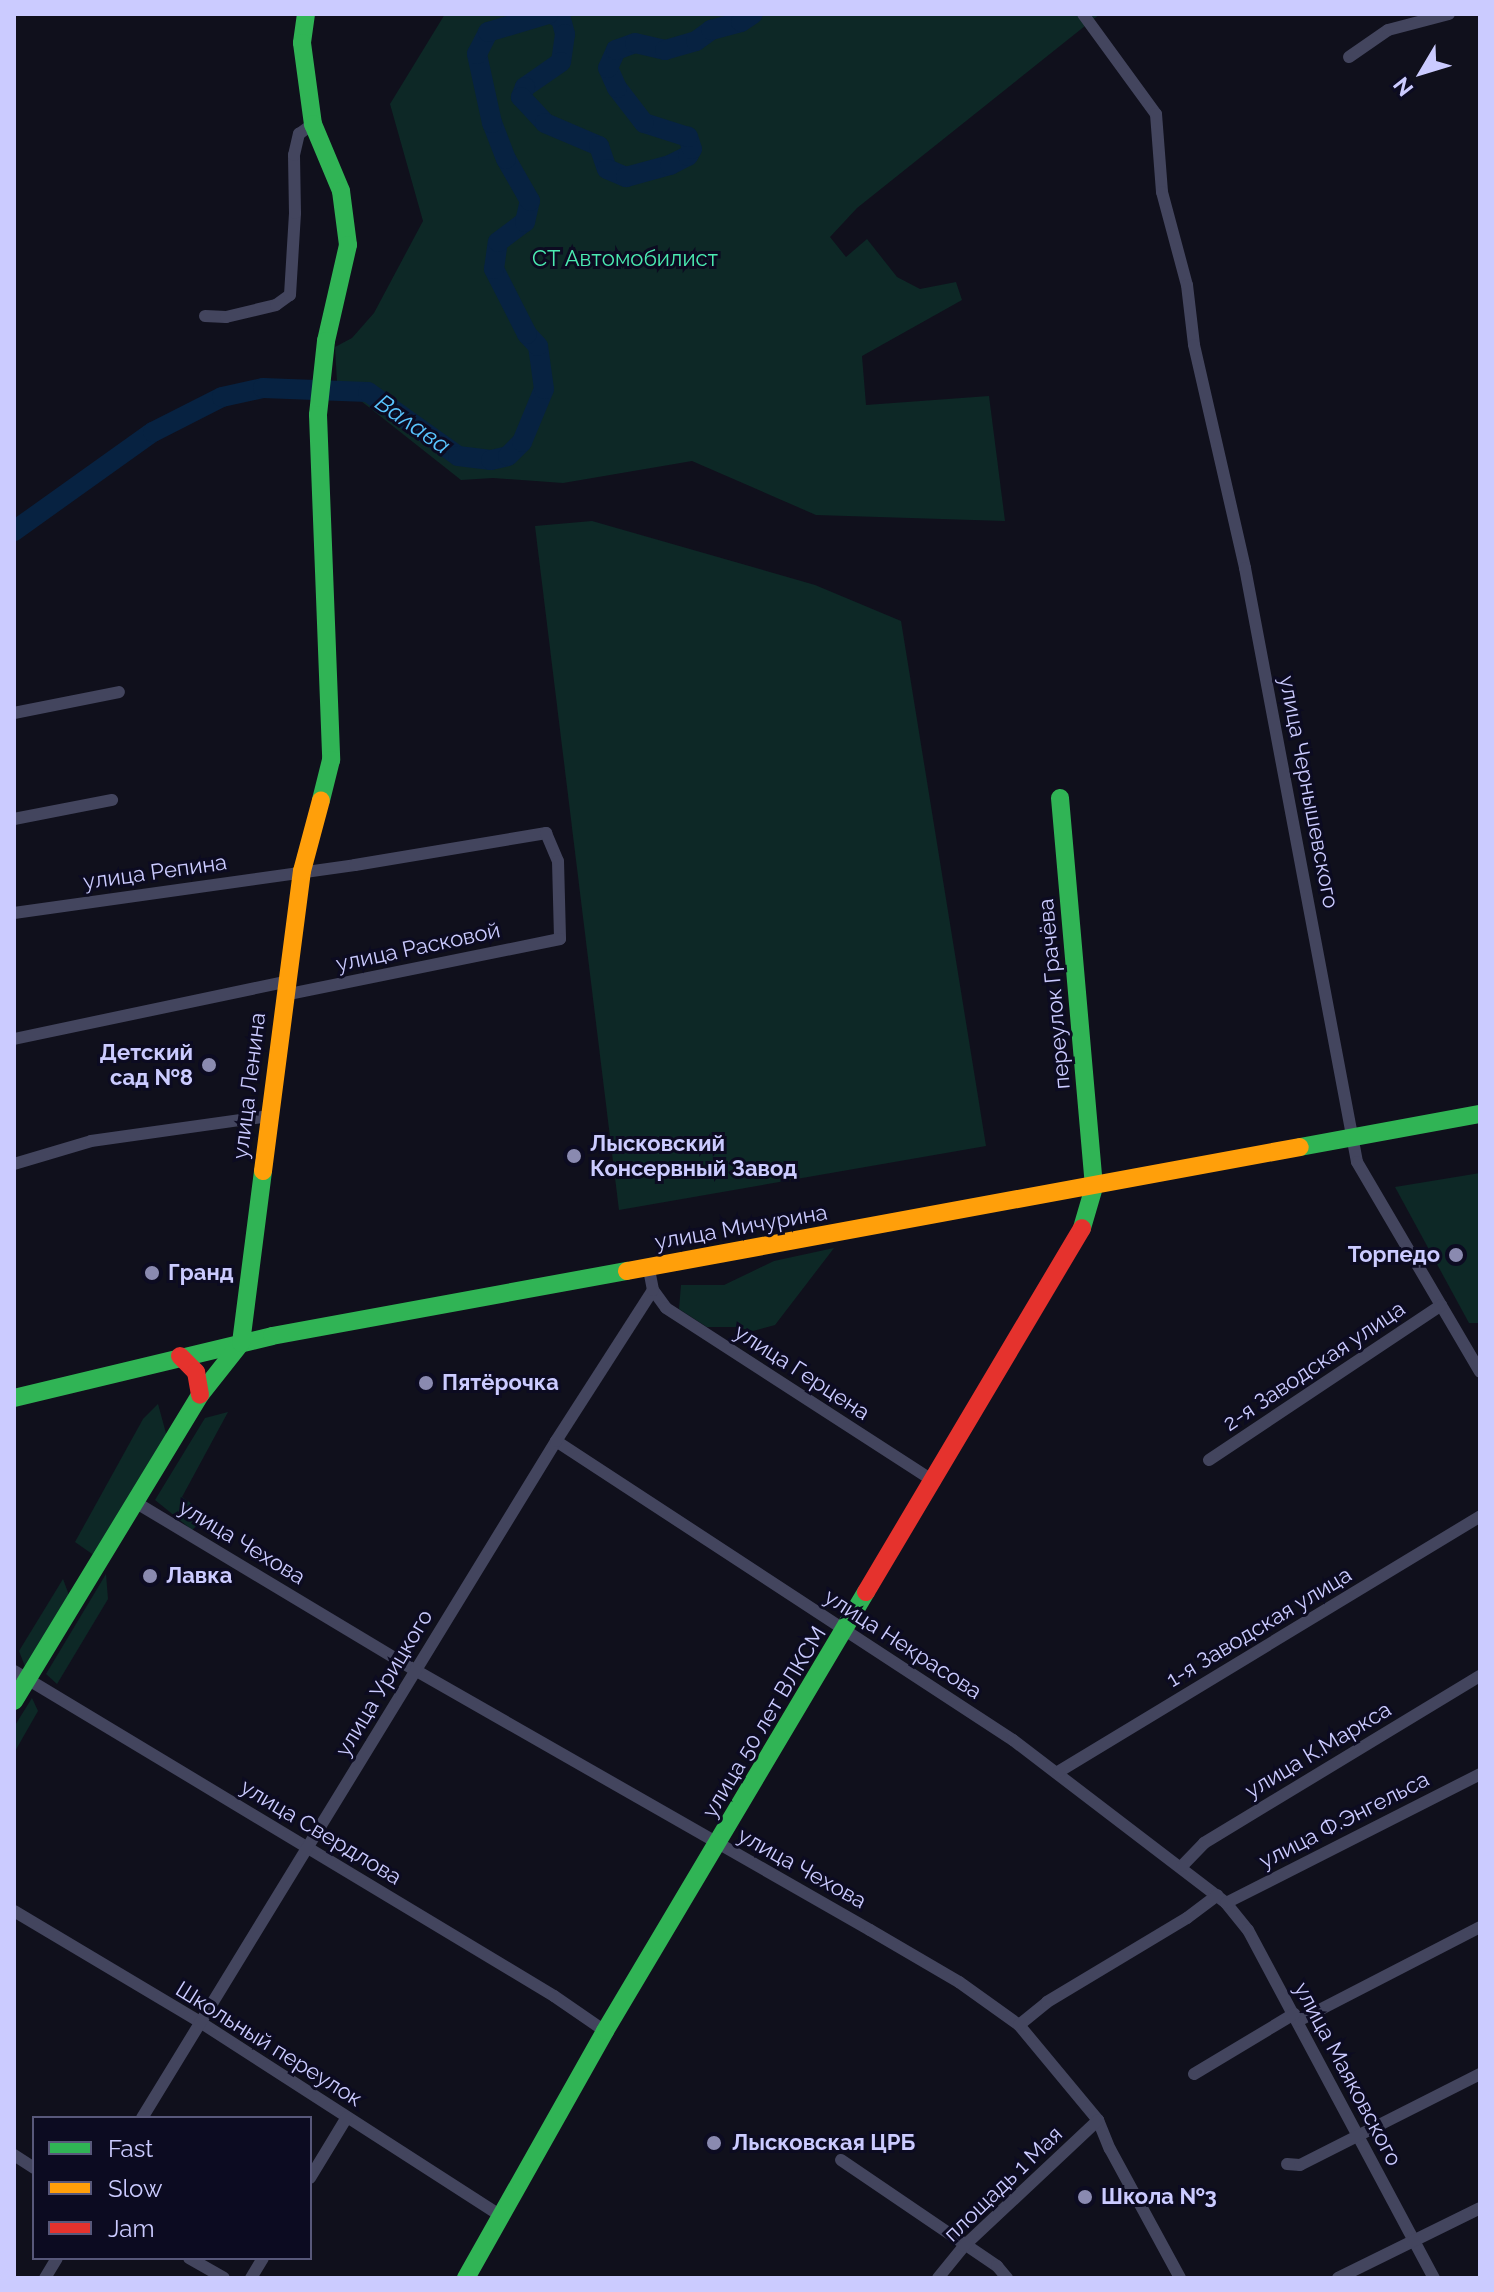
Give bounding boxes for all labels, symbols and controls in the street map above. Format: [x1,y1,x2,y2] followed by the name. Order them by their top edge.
[1382,32,1462,112] north arrow
[1388,72,1419,101] text: N
[531,246,719,272] park label: СТ Автомобилист
[370,388,456,460] water label: Валава
[1273,673,1345,911] street label: улица Чернышевского
[81,849,229,895] street label: улица Репина
[1033,898,1075,1090] street label: переулок Грачёва
[333,917,503,977] street label: улица Расковой
[227,1011,271,1161] street label: улица Ленина
[100,1039,193,1090] place label: Детский сад №8
[200,1056,218,1074] marker: Детский сад №8
[590,1130,797,1182] place label: Лысковский Консервный Завод
[565,1147,583,1165] marker: Лысковский Консервный Завод
[653,1199,829,1255] street label: улица Мичурина
[1348,1242,1440,1268] place label: Торпедо
[1447,1246,1465,1264] marker: Торпедо
[168,1260,234,1286] place label: Гранд
[143,1264,161,1282] marker: Гранд
[1218,1295,1410,1437] street label: 2-я Заводская улица
[729,1318,875,1426] street label: улица Герцена
[442,1370,559,1396] place label: Пятёрочка
[417,1374,435,1392] marker: Пятёрочка
[174,1494,310,1590] street label: улица Чехова
[1161,1561,1357,1693] street label: 1-я Заводская улица
[166,1563,232,1589] place label: Лавка
[141,1567,159,1585] marker: Лавка
[819,1583,987,1705] street label: улица Некрасова
[330,1605,438,1761] street label: улица Урицкого
[696,1622,832,1822] street label: улица 50 лет ВЛКСМ
[1240,1696,1396,1804] street label: улица К.Маркса
[1255,1766,1433,1874] street label: улица Ф.Энгельса
[236,1773,406,1891] street label: улица Свердлова
[733,1822,871,1914] street label: улица Чехова
[171,1976,367,2112] street label: Школьный переулок
[1288,1978,1408,2170] street label: улица Маяковского
[32,2116,312,2260] legend
[938,2121,1068,2247] street label: площадь 1 Мая
[732,2130,915,2156] place label: Лысковская ЦРБ
[703,2132,725,2154] marker: Лысковская ЦРБ
[108,2134,153,2163] text: Fast
[108,2174,162,2203] text: Slow
[1101,2184,1217,2210] place label: Школа №3
[1076,2188,1094,2206] marker: Школа №3
[108,2214,154,2243] text: Jam

